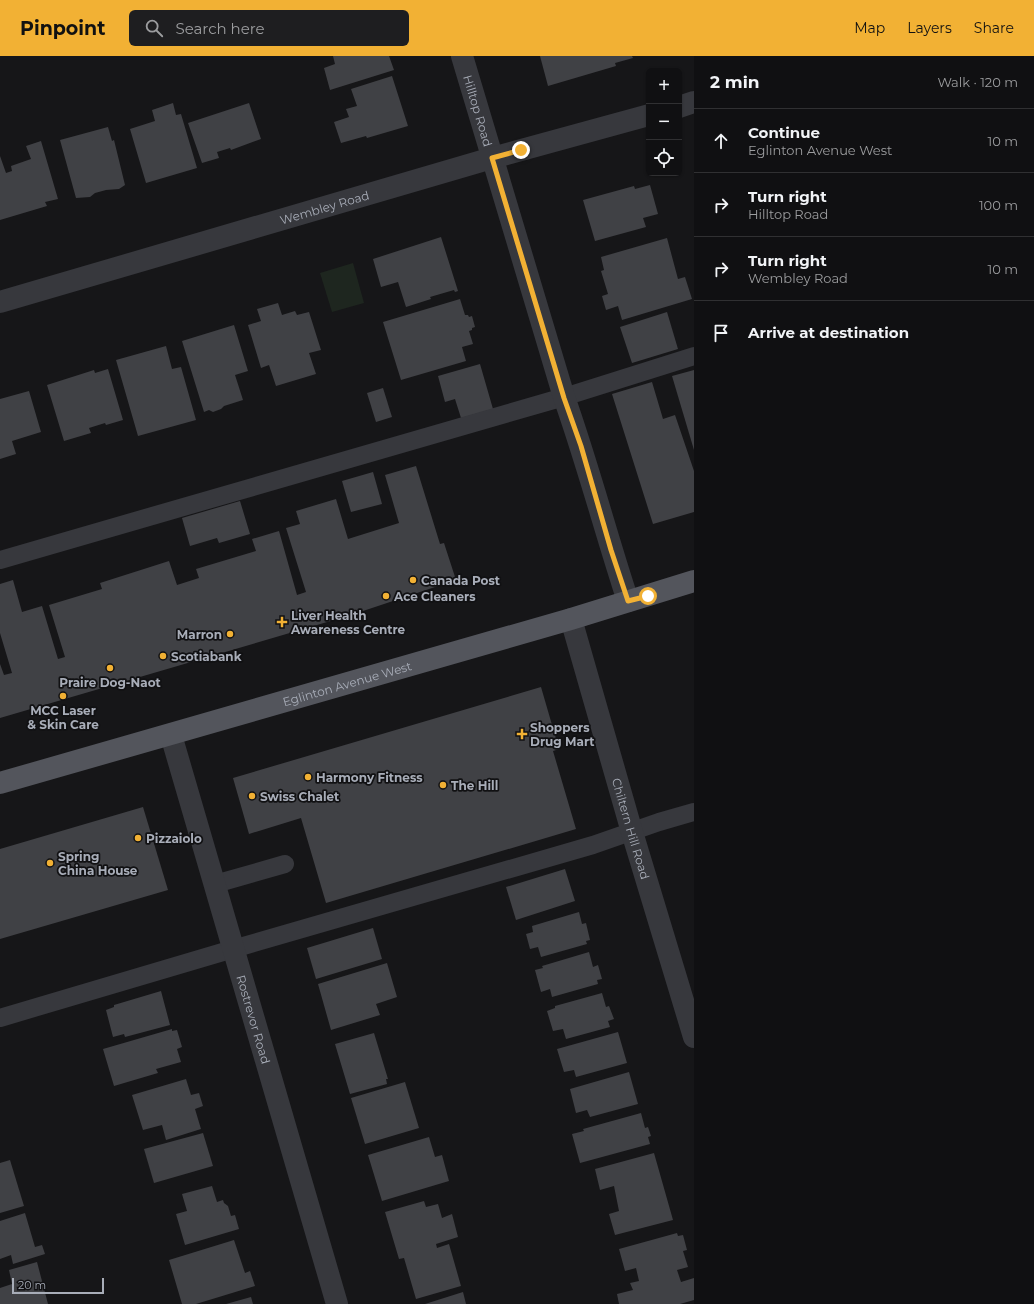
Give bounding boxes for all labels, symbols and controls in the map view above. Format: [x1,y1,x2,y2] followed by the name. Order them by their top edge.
[129,10,409,46] search box
[20,17,105,40] text: Pinpoint
[143,17,165,39] icon: search
[175,19,265,38] text: Search here
[854,19,885,37] text: Map
[907,19,952,37] text: Layers
[974,19,1014,37] text: Share
[646,68,682,176] map controls
[646,68,682,104] button: +
[710,72,760,92] text: 2 min
[461,73,496,148] street label: Hilltop Road
[937,74,1018,90] text: Walk · 120 m
[646,104,682,140] button: −
[748,123,820,142] text: Continue
[710,130,732,152] icon: ahead
[988,133,1018,149] text: 10 m
[646,140,682,176] button: locate
[512,141,530,159] route end
[748,142,892,158] text: Eglinton Avenue West
[278,187,371,227] street label: Wembley Road
[748,187,827,206] text: Turn right
[710,194,732,216] icon: right
[979,197,1018,213] text: 100 m
[748,206,828,222] text: Hilltop Road
[748,251,827,270] text: Turn right
[710,258,732,280] icon: right
[988,261,1018,277] text: 10 m
[748,270,848,286] text: Wembley Road
[710,322,732,344] icon: arrive
[748,323,909,342] text: Arrive at destination
[421,573,501,588] place label: Canada Post
[408,575,418,585] marker: Canada Post
[639,587,657,605] route start
[393,589,476,604] place label: Ace Cleaners
[381,591,391,601] marker: Ace Cleaners
[290,608,406,637] place label: Liver Health Awareness Centre
[276,616,288,628] marker: Liver Health Awareness Centre
[177,627,222,642] place label: Marron
[225,629,235,639] marker: Marron
[171,649,242,664] place label: Scotiabank
[158,651,168,661] marker: Scotiabank
[281,658,413,709] street label: Eglinton Avenue West
[105,663,115,673] marker: Praire Dog-Naot
[59,675,162,690] place label: Praire Dog-Naot
[58,691,68,701] marker: MCC Laser & Skin Care
[27,703,99,732] place label: MCC Laser & Skin Care
[530,720,595,749] place label: Shoppers Drug Mart
[517,729,527,739] marker: Shoppers Drug Mart
[316,770,423,785] place label: Harmony Fitness
[303,772,313,782] marker: Harmony Fitness
[609,776,653,881] street label: Chiltern Hill Road
[451,778,498,793] place label: The Hill
[438,780,448,790] marker: The Hill
[260,789,340,804] place label: Swiss Chalet
[247,791,257,801] marker: Swiss Chalet
[146,831,202,846] place label: Pizzaiolo
[133,833,143,843] marker: Pizzaiolo
[58,849,138,878] place label: Spring China House
[45,858,55,868] marker: Spring China House
[234,973,274,1065] street label: Rostrevor Road
[12,1276,104,1295] scale bar
[18,1278,46,1292] text: 20 m

